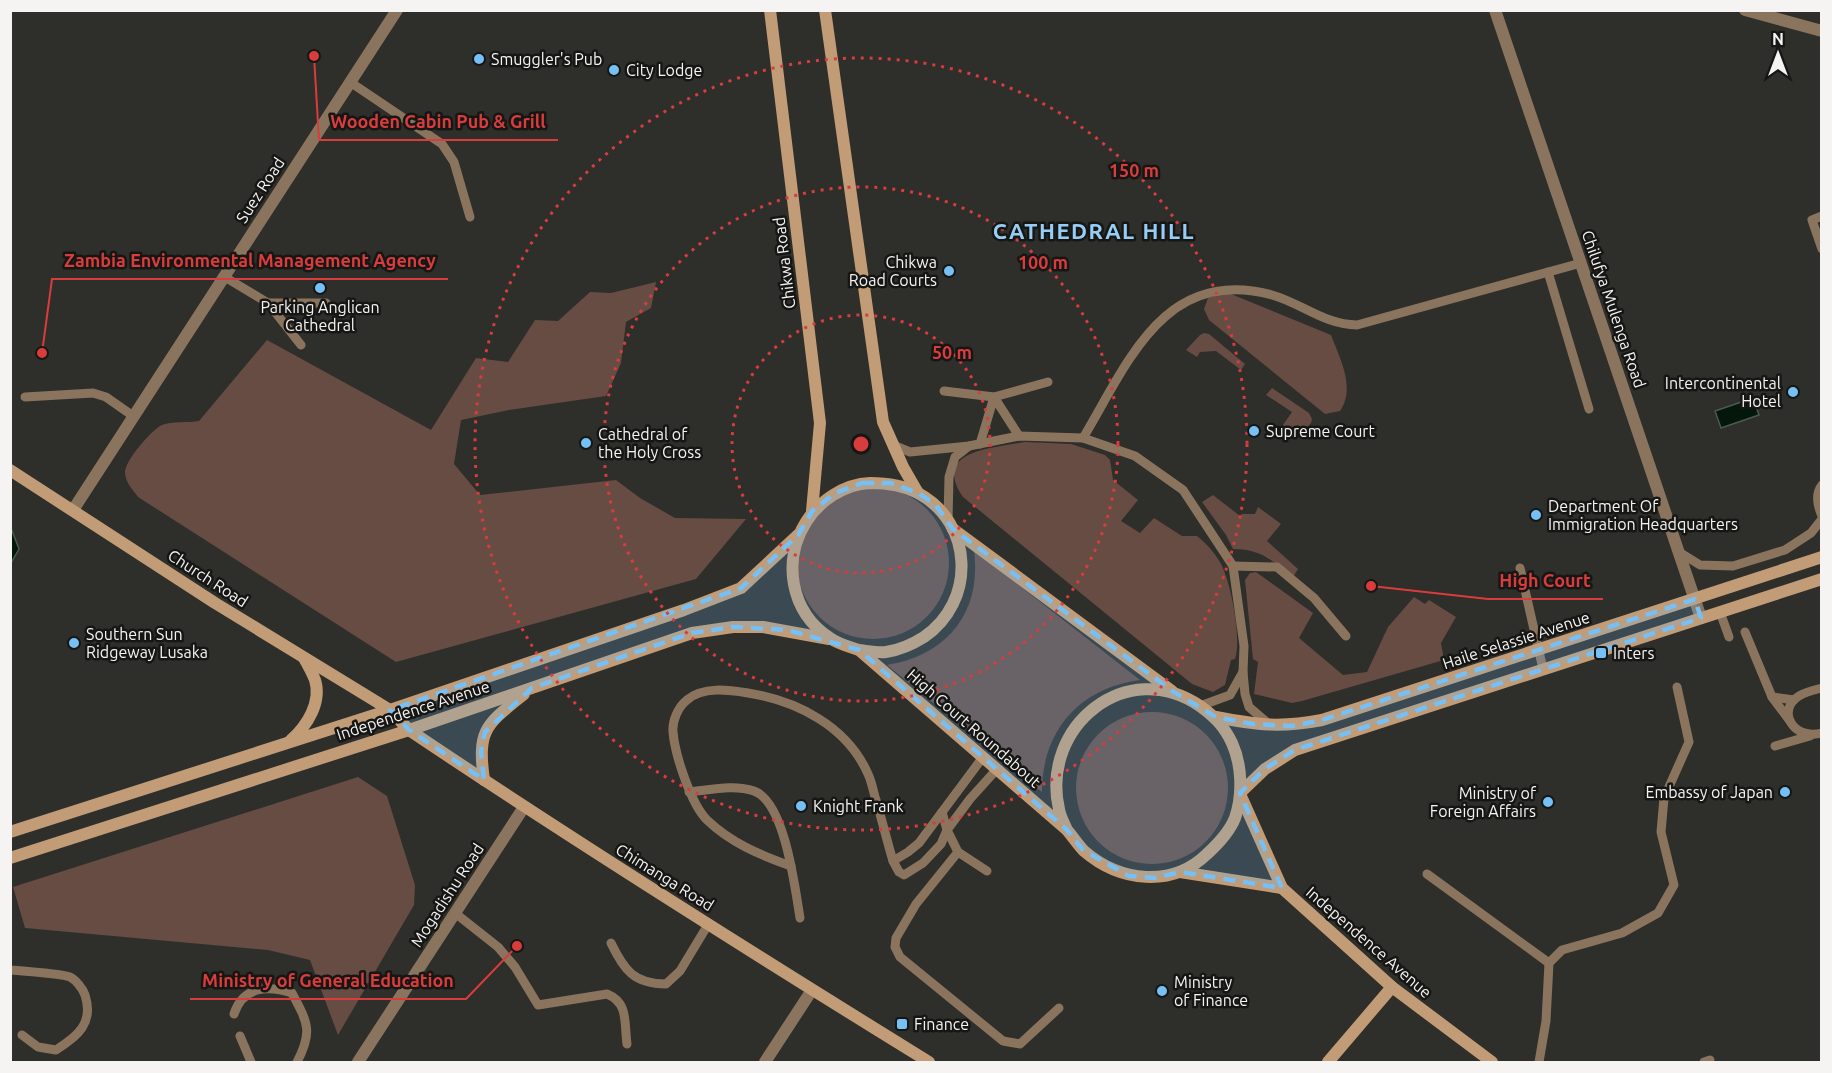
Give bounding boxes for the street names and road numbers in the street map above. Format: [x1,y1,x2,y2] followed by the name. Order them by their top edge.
[232,154,288,226] street label: Suez Road
[769,216,799,310] street label: Chikwa Road
[1579,228,1649,390] street label: Chilufya Mulenga Road
[165,546,251,610] street label: Church Road
[1440,608,1592,672] street label: Haile Selassie Avenue
[904,665,1045,791] street label: High Court Roundabout
[334,677,492,743] street label: Independence Avenue
[407,840,487,950] street label: Mogadishu Road
[613,840,717,914] street label: Chimanga Road
[1303,883,1435,1001] street label: Independence Avenue

